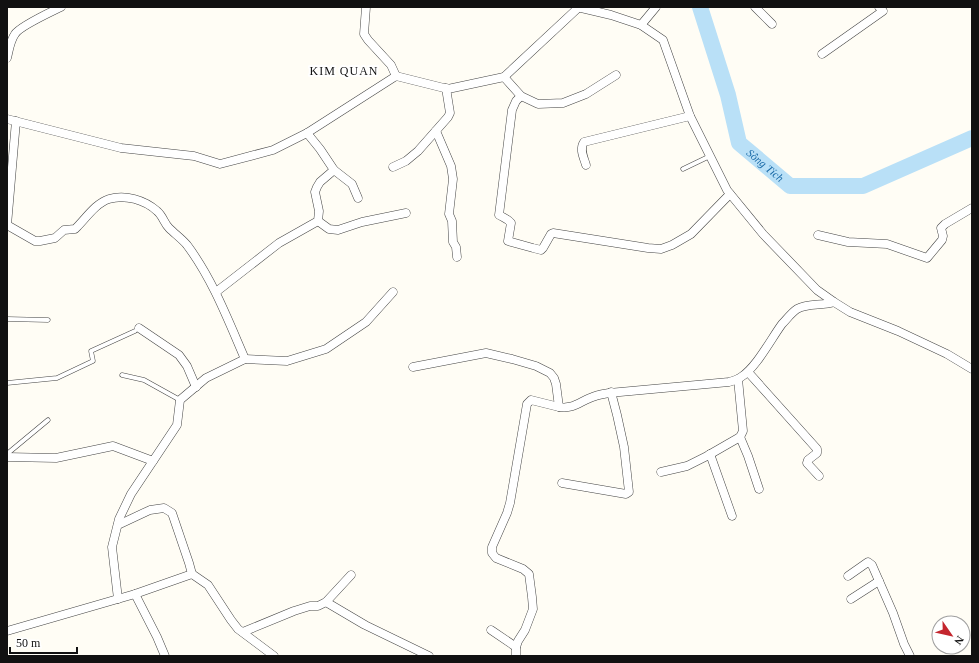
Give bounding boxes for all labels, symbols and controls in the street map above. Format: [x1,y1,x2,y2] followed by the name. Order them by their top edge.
[310,64,379,78] district label: KIM QUAN
[744,146,787,184] water label: Sông Tích
[931,615,971,655] north arrow
[10,629,77,655] scale bar
[952,634,966,647] text: N
[16,636,41,650] text: 50 m

